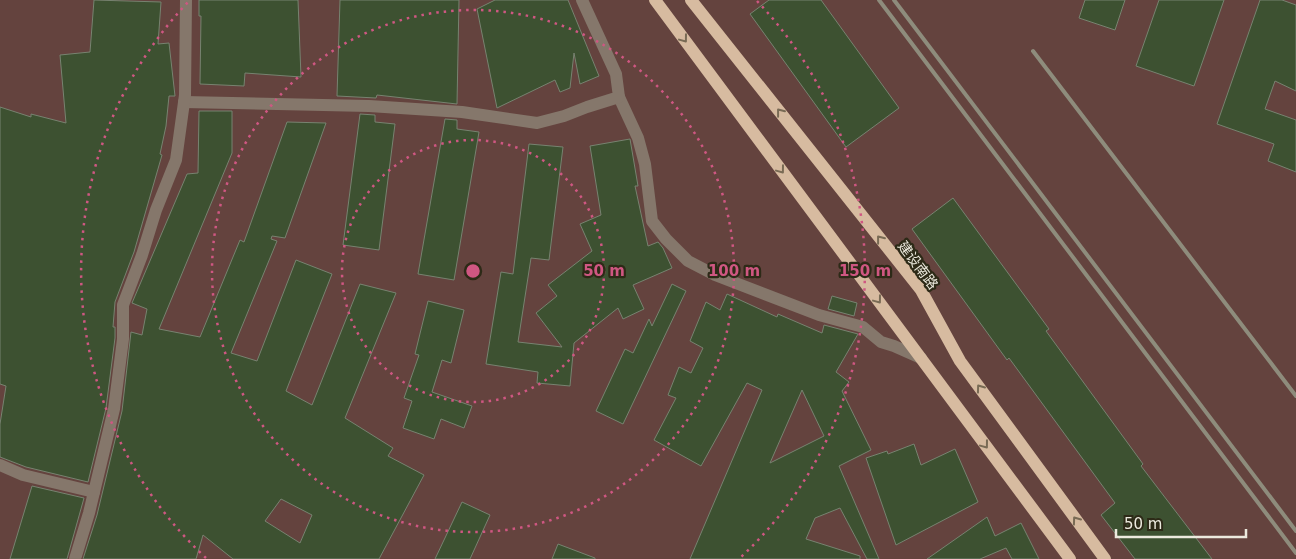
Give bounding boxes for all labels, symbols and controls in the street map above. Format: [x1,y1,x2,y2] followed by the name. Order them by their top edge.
[678,33,687,43] one-way arrow
[777,109,785,118] one-way arrow
[775,164,784,174] one-way arrow
[877,236,886,245] one-way arrow
[895,238,941,292] street label: 建设南路
[464,262,482,280] centre of rings
[583,262,625,280] text: 50 m
[708,262,760,280] text: 100 m
[839,262,891,280] text: 150 m
[872,294,880,303] one-way arrow
[977,385,987,394] one-way arrow
[979,439,988,449] one-way arrow
[1116,506,1246,538] scale bar
[1124,515,1162,533] text: 50 m
[1074,517,1082,526] one-way arrow

